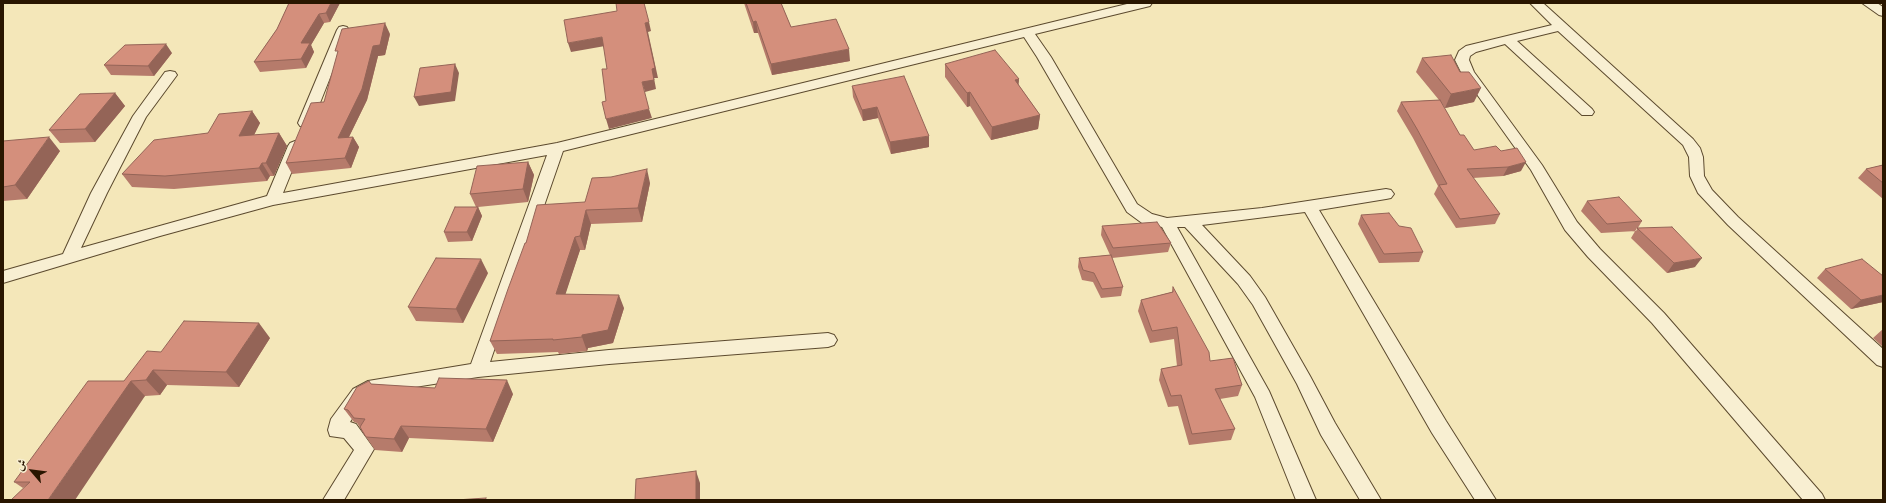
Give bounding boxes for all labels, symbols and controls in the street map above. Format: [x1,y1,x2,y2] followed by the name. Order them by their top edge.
[12,451,52,491] north arrow
[13,457,29,473] text: ش

